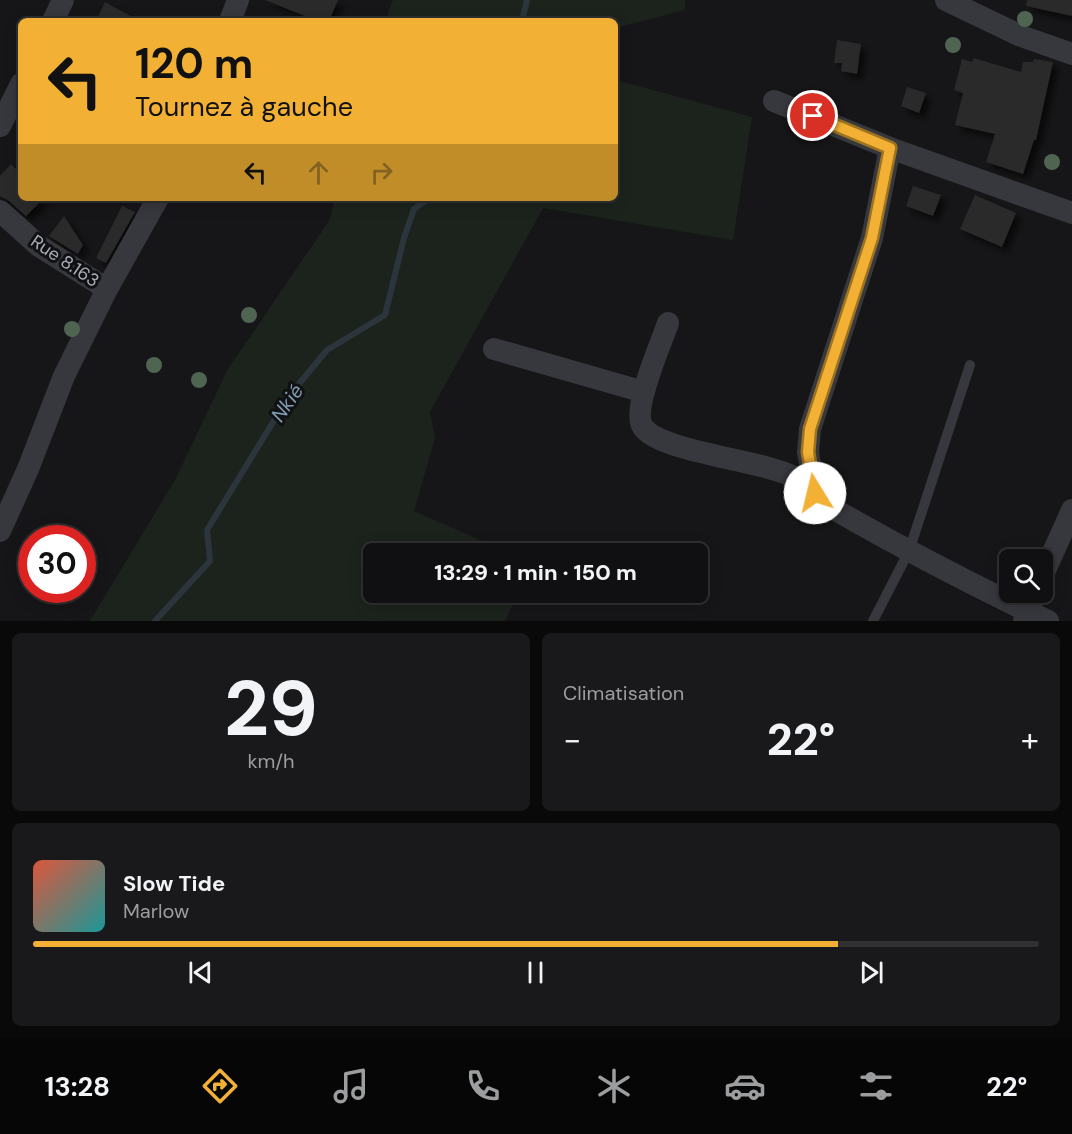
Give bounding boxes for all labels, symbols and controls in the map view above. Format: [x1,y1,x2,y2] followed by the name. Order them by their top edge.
[135,36,253,91] text: 120 m
[36,42,114,120] icon: left
[135,89,353,124] text: Tournez à gauche
[787,90,838,141] pin
[796,99,829,132] icon: arrive
[239,156,272,189] icon: left
[302,156,335,189] icon: ahead
[365,156,398,189] icon: right
[26,229,104,293] street label: Rue 8.163
[265,379,309,427] water label: Nkié
[783,461,847,525] position arrow
[18,525,96,603] speed limit sign: 30
[999,549,1053,603] map controls
[999,549,1053,603] button: search
[434,558,637,587] text: 13:29 · 1 min · 150 m
[224,658,318,759] text: 29
[563,680,684,706] text: Climatisation
[767,710,835,769] text: 22°
[563,718,581,761] text: −
[1021,718,1039,761] text: +
[247,748,295,774] text: km/h
[123,869,225,898] text: Slow Tide
[123,898,189,924] text: Marlow
[184,956,217,989] icon: previous
[519,956,552,989] icon: pause
[855,956,888,989] icon: next
[199,1065,241,1107] icon: directions
[330,1065,372,1107] icon: music
[462,1065,504,1107] icon: phone
[593,1065,635,1107] icon: climate
[724,1065,766,1107] icon: car
[855,1065,897,1107] icon: filters
[45,1069,110,1104] text: 13:28
[986,1069,1027,1104] text: 22°

